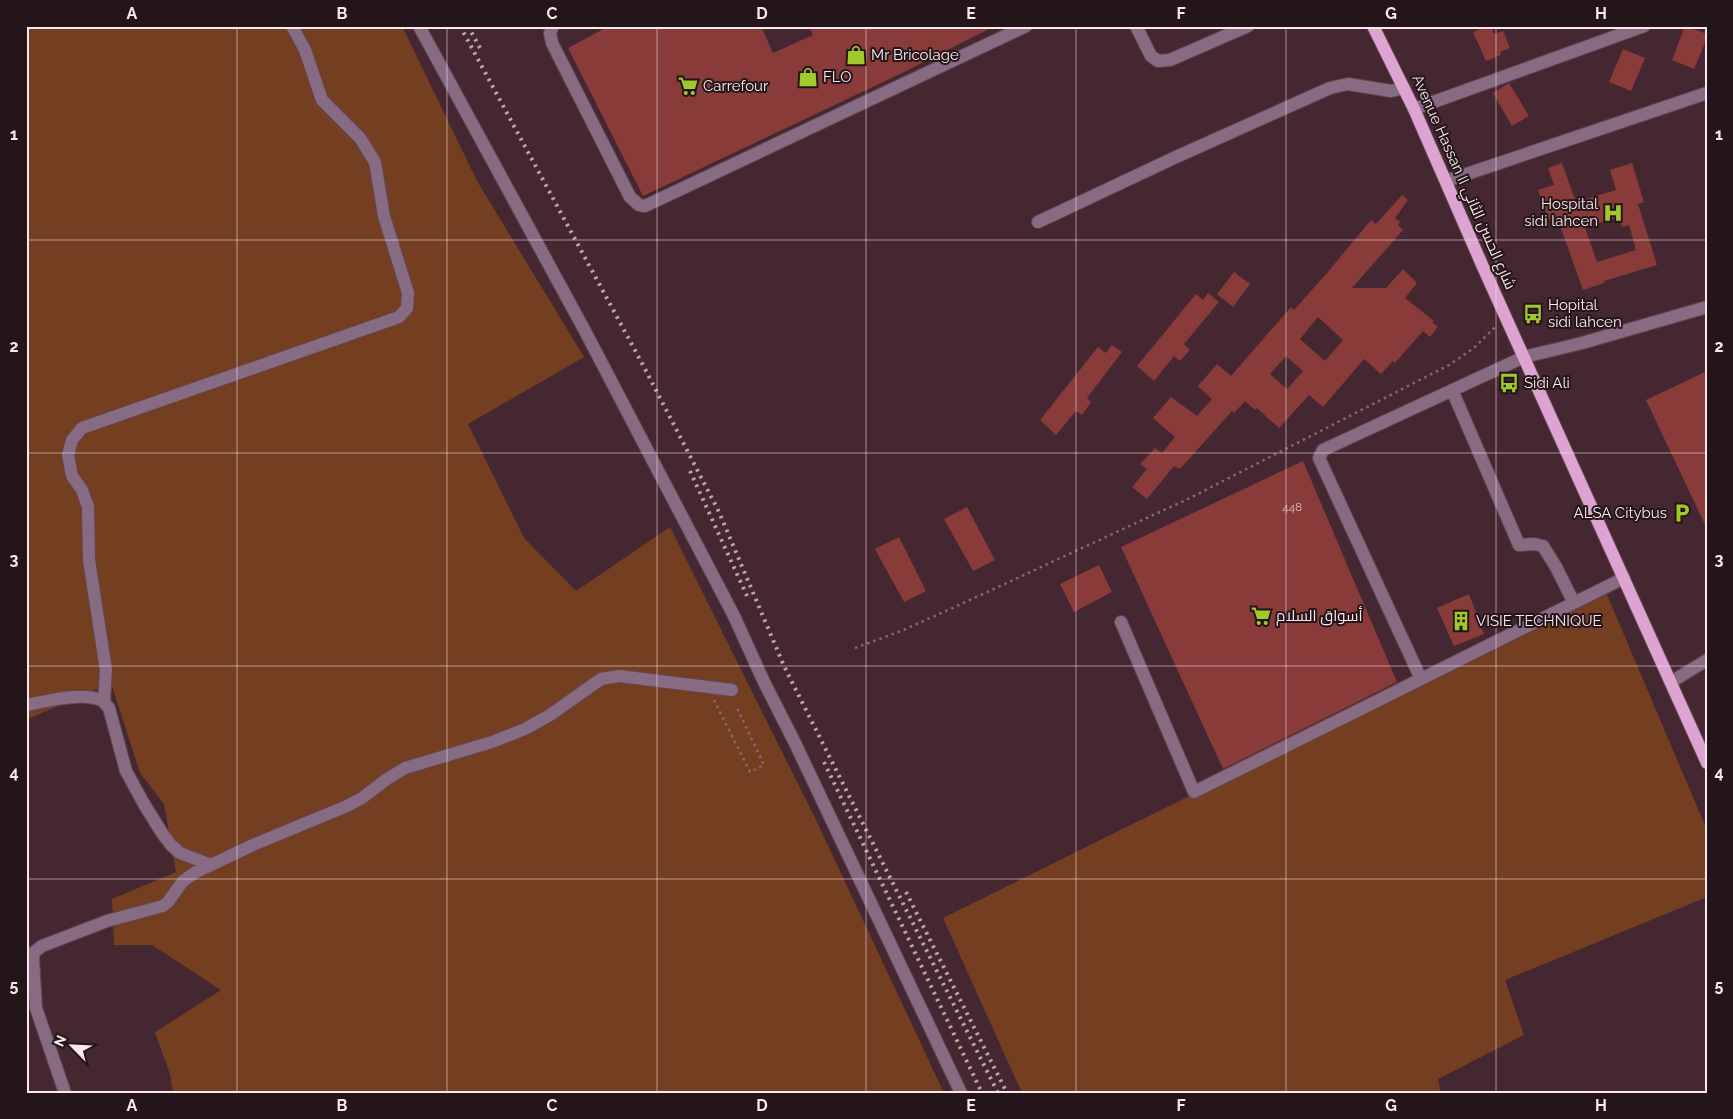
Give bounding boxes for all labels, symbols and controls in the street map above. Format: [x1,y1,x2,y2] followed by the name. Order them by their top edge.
[127,4,138,23] text: A
[337,4,348,23] text: B
[547,4,558,23] text: C
[756,4,768,23] text: D
[966,4,976,23] text: E
[1176,4,1186,23] text: F
[1385,4,1397,23] text: G
[1595,4,1607,23] text: H
[845,44,867,66] shop icon: Mr Bricolage
[871,46,959,64] place label: Mr Bricolage
[797,66,819,88] shop icon: FLO
[823,68,851,86] place label: FLO
[1406,72,1520,294] street label: Avenue Hassan II شارع الحسن الثاني
[677,75,699,97] supermarket icon: Carrefour
[703,77,769,95] place label: Carrefour
[10,125,18,144] text: 1
[1715,125,1723,144] text: 1
[1524,195,1599,230] place label: Hospital sidi lahcen
[1602,202,1624,224] hospital icon: Hospital sidi lahcen
[1548,296,1622,331] place label: Hopital sidi lahcen
[1522,303,1544,325] bus stop icon: Hopital sidi lahcen
[9,337,19,356] text: 2
[1714,337,1724,356] text: 2
[1498,372,1520,394] bus stop icon: Sidi Ali
[1524,374,1570,392] place label: Sidi Ali
[1282,500,1302,514] house number: 448
[1671,502,1693,524] parking icon: ALSA Citybus
[1574,504,1667,522] place label: ALSA Citybus
[10,550,19,569] text: 3
[1715,550,1724,569] text: 3
[1250,605,1272,627] supermarket icon: أسواق السلام
[1276,606,1362,626] place label: أسواق السلام
[1450,610,1472,632] building icon: VISIE TECHNIQUE
[1476,612,1602,630] place label: VISIE TECHNIQUE
[9,763,19,782] text: 4
[1714,763,1724,782] text: 4
[10,976,19,995] text: 5
[1715,976,1724,995] text: 5
[48,1022,98,1072] north arrow
[51,1033,70,1049] text: N
[127,1096,138,1115] text: A
[337,1096,348,1115] text: B
[547,1096,558,1115] text: C
[756,1096,768,1115] text: D
[966,1096,976,1115] text: E
[1176,1096,1186,1115] text: F
[1385,1096,1397,1115] text: G
[1595,1096,1607,1115] text: H

